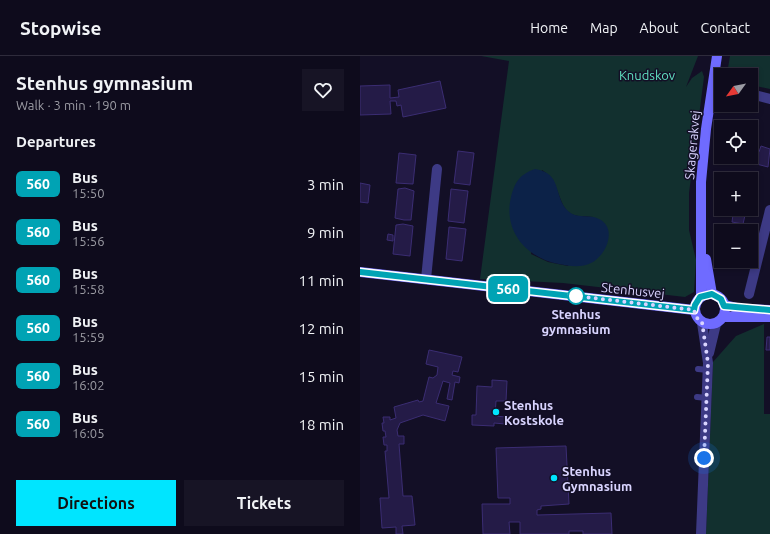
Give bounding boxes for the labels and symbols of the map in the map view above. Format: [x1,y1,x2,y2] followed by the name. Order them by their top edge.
[619,68,676,82] park label: Knudskov
[714,68,758,112] north arrow
[682,110,702,180] street label: Skagerakvej
[485,276,531,302] line badge: 560
[601,280,665,300] street label: Stenhusvej
[567,287,585,305] marker: Stenhus gymnasium
[542,307,610,336] place label: Stenhus gymnasium
[504,398,564,427] place label: Stenhus Kostskole
[491,407,501,417] marker: Stenhus Kostskole
[694,448,714,468] your location
[562,464,632,493] place label: Stenhus Gymnasium
[549,473,559,483] marker: Stenhus Gymnasium

